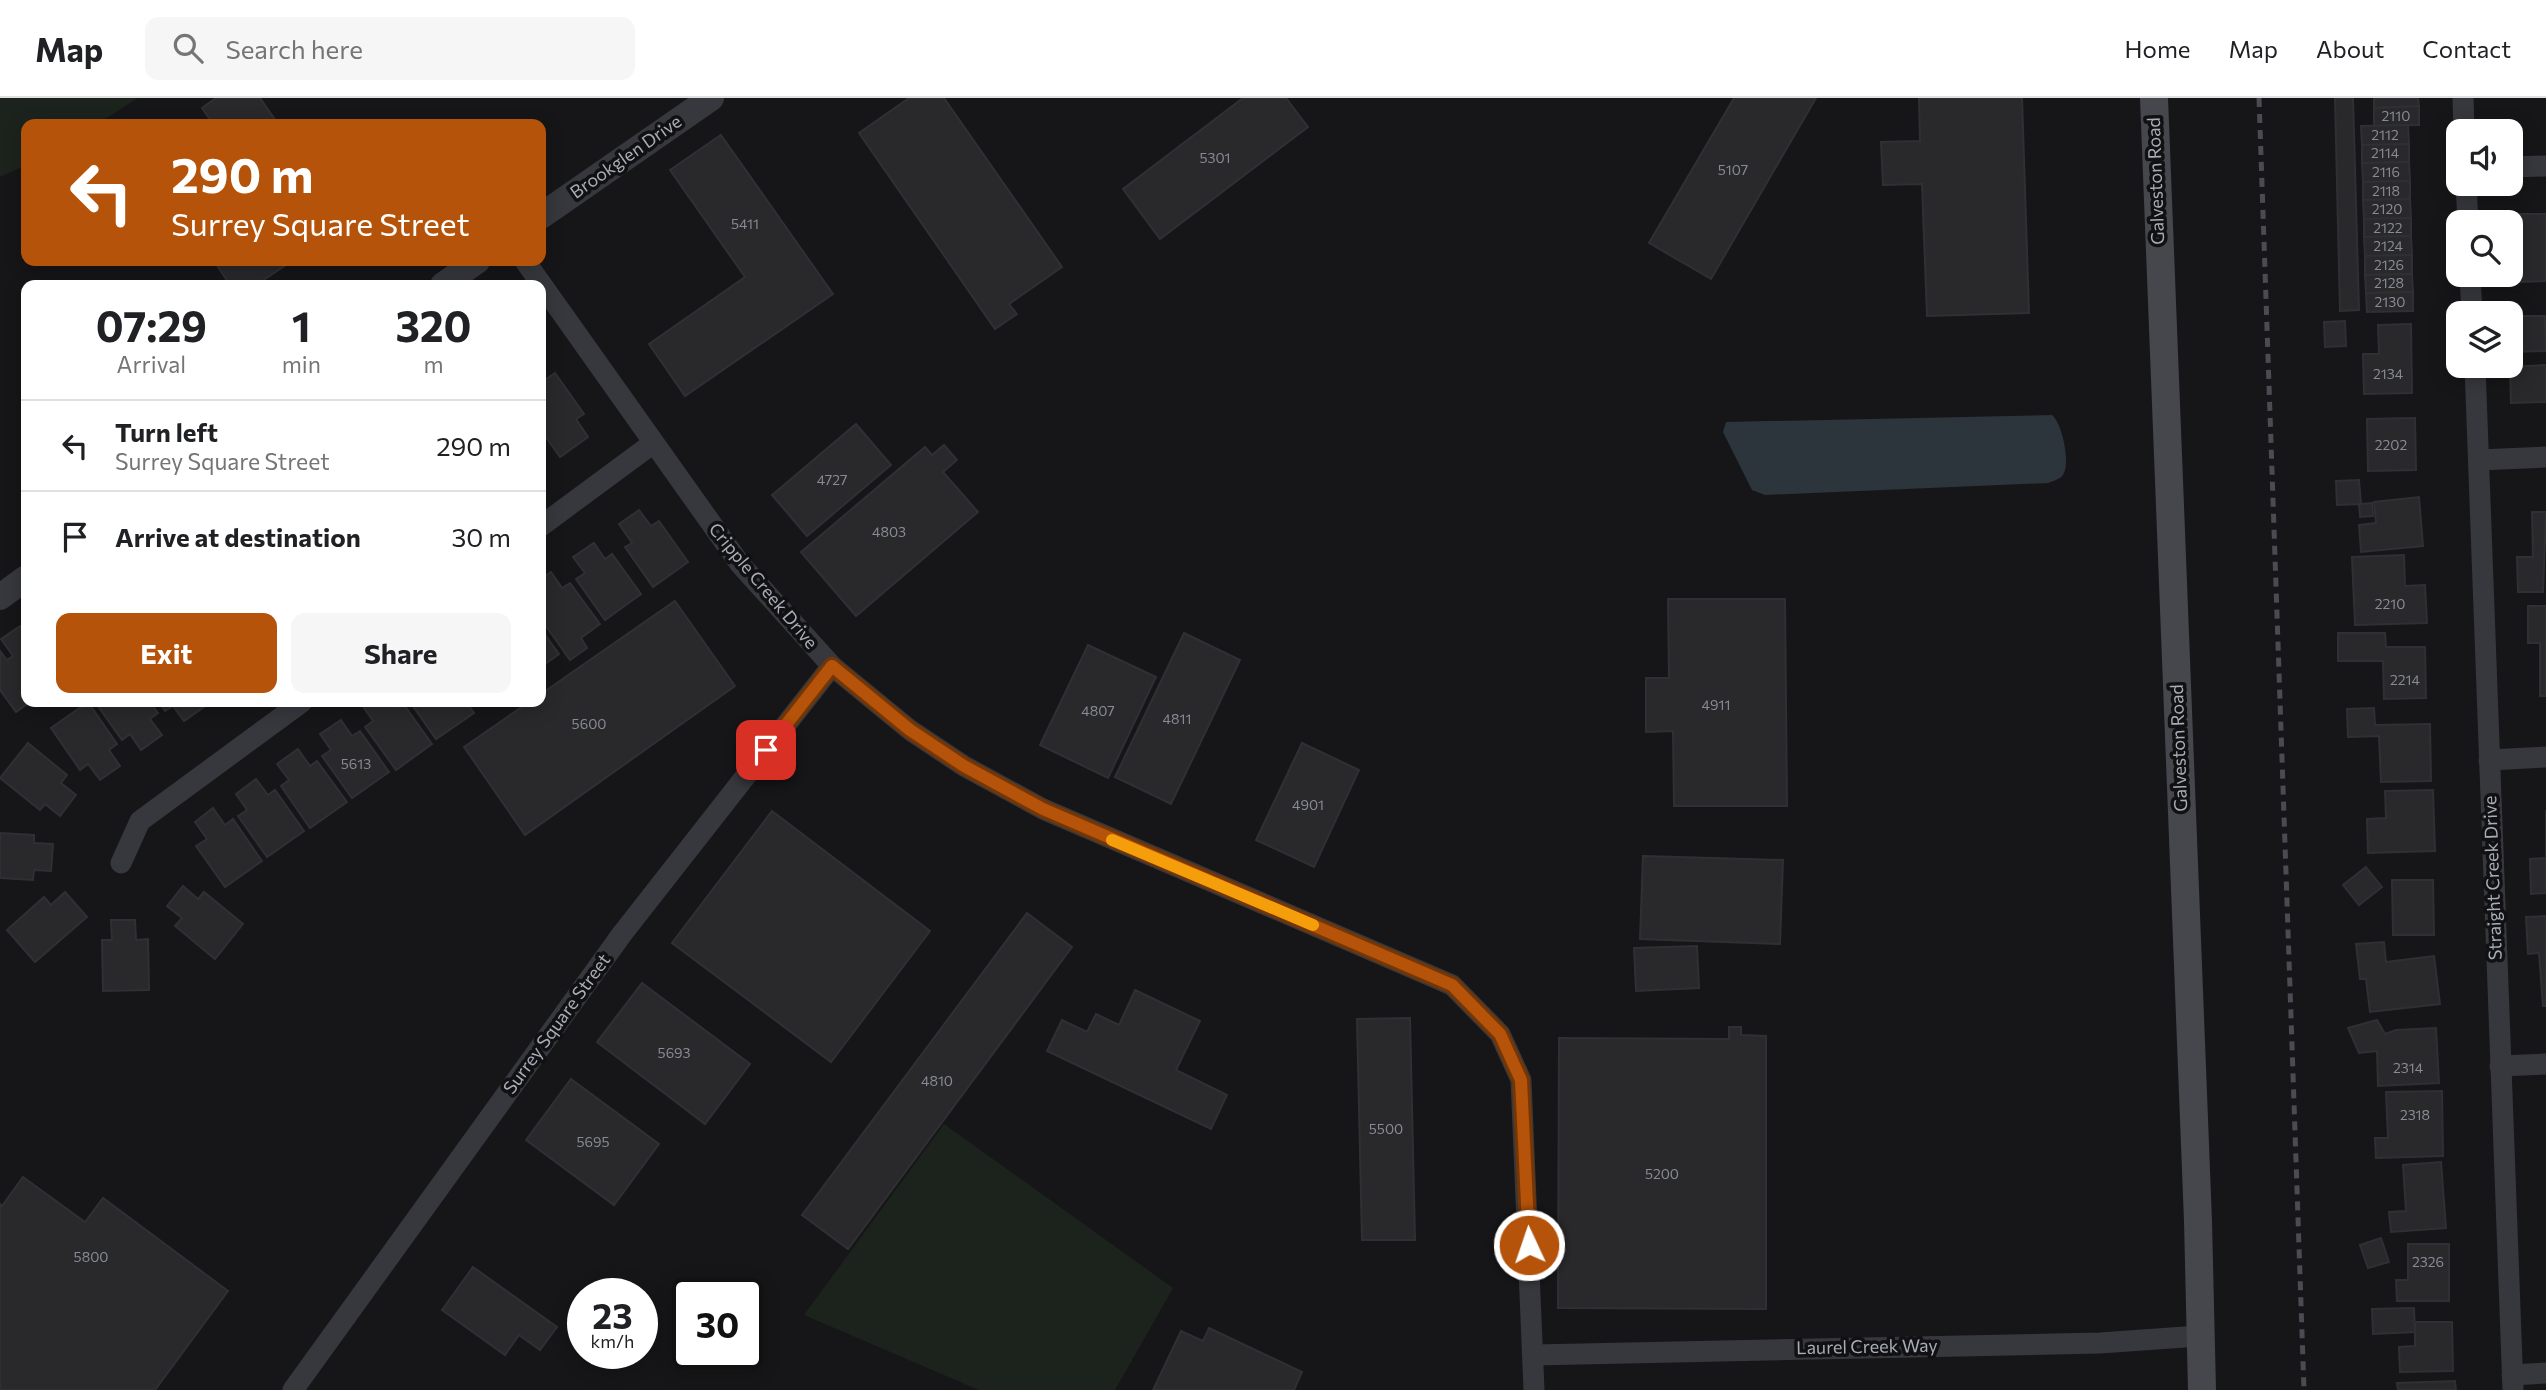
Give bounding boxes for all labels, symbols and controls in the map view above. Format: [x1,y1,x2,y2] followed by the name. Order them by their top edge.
[145,17,635,80] search box
[35,28,103,69] text: Map
[169,29,207,67] icon: search
[225,33,363,64] text: Search here
[2125,34,2191,63] text: Home
[2229,34,2278,63] text: Map
[2316,34,2384,63] text: About
[2422,34,2511,63] text: Contact
[2382,107,2410,124] house number: 2110
[566,110,685,203] street label: Brookglen Drive
[2142,117,2168,245] street label: Galveston Road
[2446,119,2523,378] map controls
[2446,119,2523,196] button: sound
[2371,126,2399,143] house number: 2112
[171,143,313,203] text: 290 m
[2371,144,2400,161] house number: 2114
[56,147,147,238] icon: left
[1199,149,1231,166] house number: 5301
[1718,161,1748,178] house number: 5107
[2372,163,2400,180] house number: 2116
[2372,182,2400,199] house number: 2118
[2372,200,2402,217] house number: 2120
[171,203,470,243] text: Surrey Square Street
[2446,210,2523,287] button: search
[731,215,759,232] house number: 5411
[2373,219,2403,236] house number: 2122
[2373,237,2403,254] house number: 2124
[2374,256,2404,273] house number: 2126
[2374,274,2404,291] house number: 2128
[2375,293,2405,310] house number: 2130
[96,299,207,351] text: 07:29
[292,299,311,351] text: 1
[396,299,471,351] text: 320
[2446,301,2523,378] button: layers
[117,350,186,378] text: Arrival
[282,350,321,378] text: min
[423,350,443,378] text: m
[2373,365,2404,382] house number: 2134
[115,416,218,447] text: Turn left
[56,427,94,465] icon: left
[436,430,511,461] text: 290 m
[2375,436,2407,453] house number: 2202
[115,447,330,475] text: Surrey Square Street
[817,471,847,488] house number: 4727
[56,518,94,556] icon: arrive
[705,518,823,653] street label: Cripple Creek Drive
[115,521,361,552] text: Arrive at destination
[452,521,511,552] text: 30 m
[872,523,906,540] house number: 4803
[2375,595,2405,612] house number: 2210
[56,613,277,693] button: Exit
[291,613,511,693] button: Share
[2390,671,2421,688] house number: 2214
[2165,684,2191,812] street label: Galveston Road
[1702,696,1730,713] house number: 4911
[1081,702,1115,719] house number: 4807
[1163,710,1191,727] house number: 4811
[572,715,606,732] house number: 5600
[736,720,796,780] pin
[747,731,785,769] icon: arrive
[341,755,371,772] house number: 5613
[2478,795,2506,961] street label: Straight Creek Drive
[1292,796,1324,813] house number: 4901
[498,949,614,1098] street label: Surrey Square Street
[658,1044,690,1061] house number: 5693
[2393,1059,2424,1076] house number: 2314
[921,1072,953,1089] house number: 4810
[2400,1106,2430,1123] house number: 2318
[1369,1120,1403,1137] house number: 5500
[577,1133,609,1150] house number: 5695
[1645,1165,1679,1182] house number: 5200
[1492,1208,1566,1282] position arrow
[74,1248,108,1265] house number: 5800
[2412,1253,2444,1270] house number: 2326
[672,1278,763,1369] speed limit sign: 30
[592,1293,633,1336] text: 23
[591,1330,634,1352] text: km/h
[1796,1334,1938,1358] street label: Laurel Creek Way

